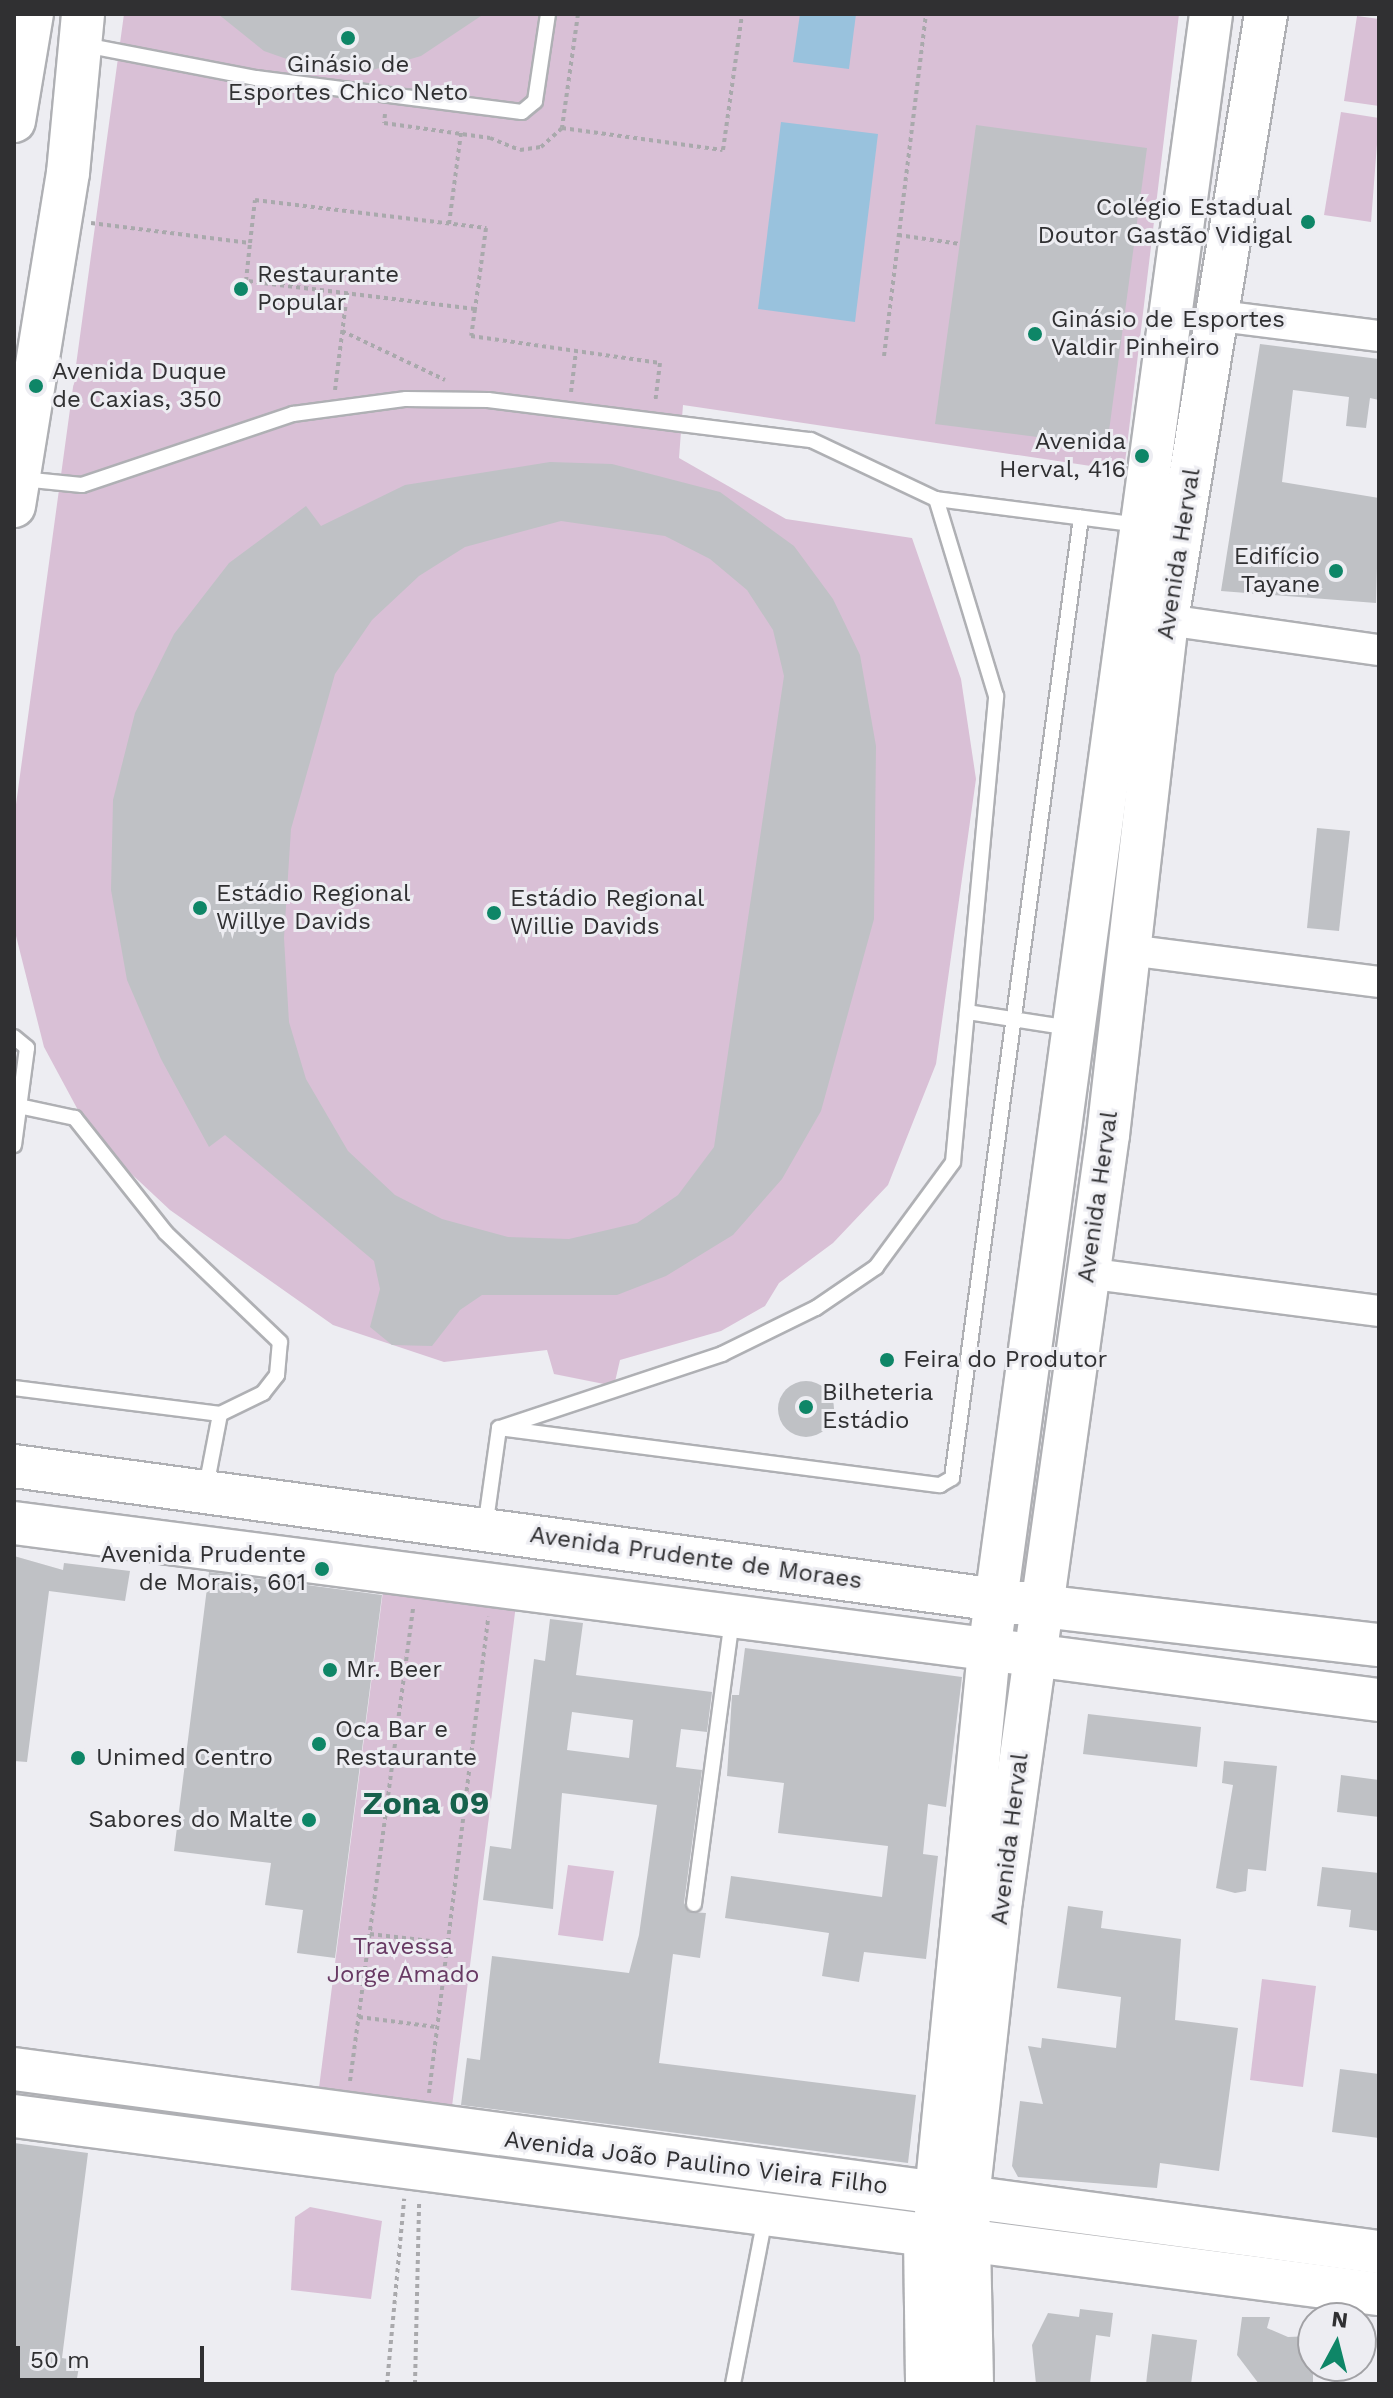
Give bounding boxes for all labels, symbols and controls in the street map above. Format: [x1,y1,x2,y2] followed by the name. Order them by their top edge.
[339,29,357,47] marker: Ginásio de Esportes Chico Neto
[228,51,468,107] place label: Ginásio de Esportes Chico Neto
[1036,194,1292,250] place label: Colégio Estadual Doutor Gastão Vidigal
[1299,213,1317,231] marker: Colégio Estadual Doutor Gastão Vidigal
[257,261,399,317] place label: Restaurante Popular
[232,280,250,298] marker: Restaurante Popular
[1051,306,1285,362] place label: Ginásio de Esportes Valdir Pinheiro
[1026,325,1044,343] marker: Ginásio de Esportes Valdir Pinheiro
[52,358,227,414] place label: Avenida Duque de Caxias, 350
[27,377,45,395] marker: Avenida Duque de Caxias, 350
[999,428,1126,484] place label: Avenida Herval, 416
[1133,447,1151,465] marker: Avenida Herval, 416
[1151,466,1207,642] street label: Avenida Herval
[1234,543,1320,599] place label: Edifício Tayane
[1327,562,1345,580] marker: Edifício Tayane
[216,880,410,936] place label: Estádio Regional Willye Davids
[510,885,704,941] place label: Estádio Regional Willie Davids
[191,899,209,917] marker: Estádio Regional Willye Davids
[485,904,503,922] marker: Estádio Regional Willie Davids
[1072,1109,1124,1285] street label: Avenida Herval
[903,1346,1108,1374] place label: Feira do Produtor
[878,1351,896,1369] marker: Feira do Produtor
[822,1379,933,1435] place label: Bilheteria Estádio
[797,1398,815,1416] marker: Bilheteria Estádio
[528,1520,864,1596] street label: Avenida Prudente de Moraes
[100,1541,306,1597] place label: Avenida Prudente de Morais, 601
[313,1560,331,1578] marker: Avenida Prudente de Morais, 601
[346,1656,442,1684] place label: Mr. Beer
[321,1661,339,1679] marker: Mr. Beer
[335,1716,477,1772] place label: Oca Bar e Restaurante
[310,1735,328,1753] marker: Oca Bar e Restaurante
[96,1744,273,1772] place label: Unimed Centro
[67,1747,89,1769] marker: Unimed Centro
[985,1751,1035,1927] street label: Avenida Herval
[363,1784,489,1822] district label: Zona 09
[88,1806,293,1834] place label: Sabores do Malte
[300,1811,318,1829] marker: Sabores do Malte
[326,1933,480,1989] park label: Travessa Jorge Amado
[501,2125,891,2201] street label: Avenida João Paulino Vieira Filho
[1297,2302,1377,2382] north arrow
[1330,2306,1349,2333] text: N
[20,2330,208,2380] scale bar
[30,2346,90,2374] text: 50 m

